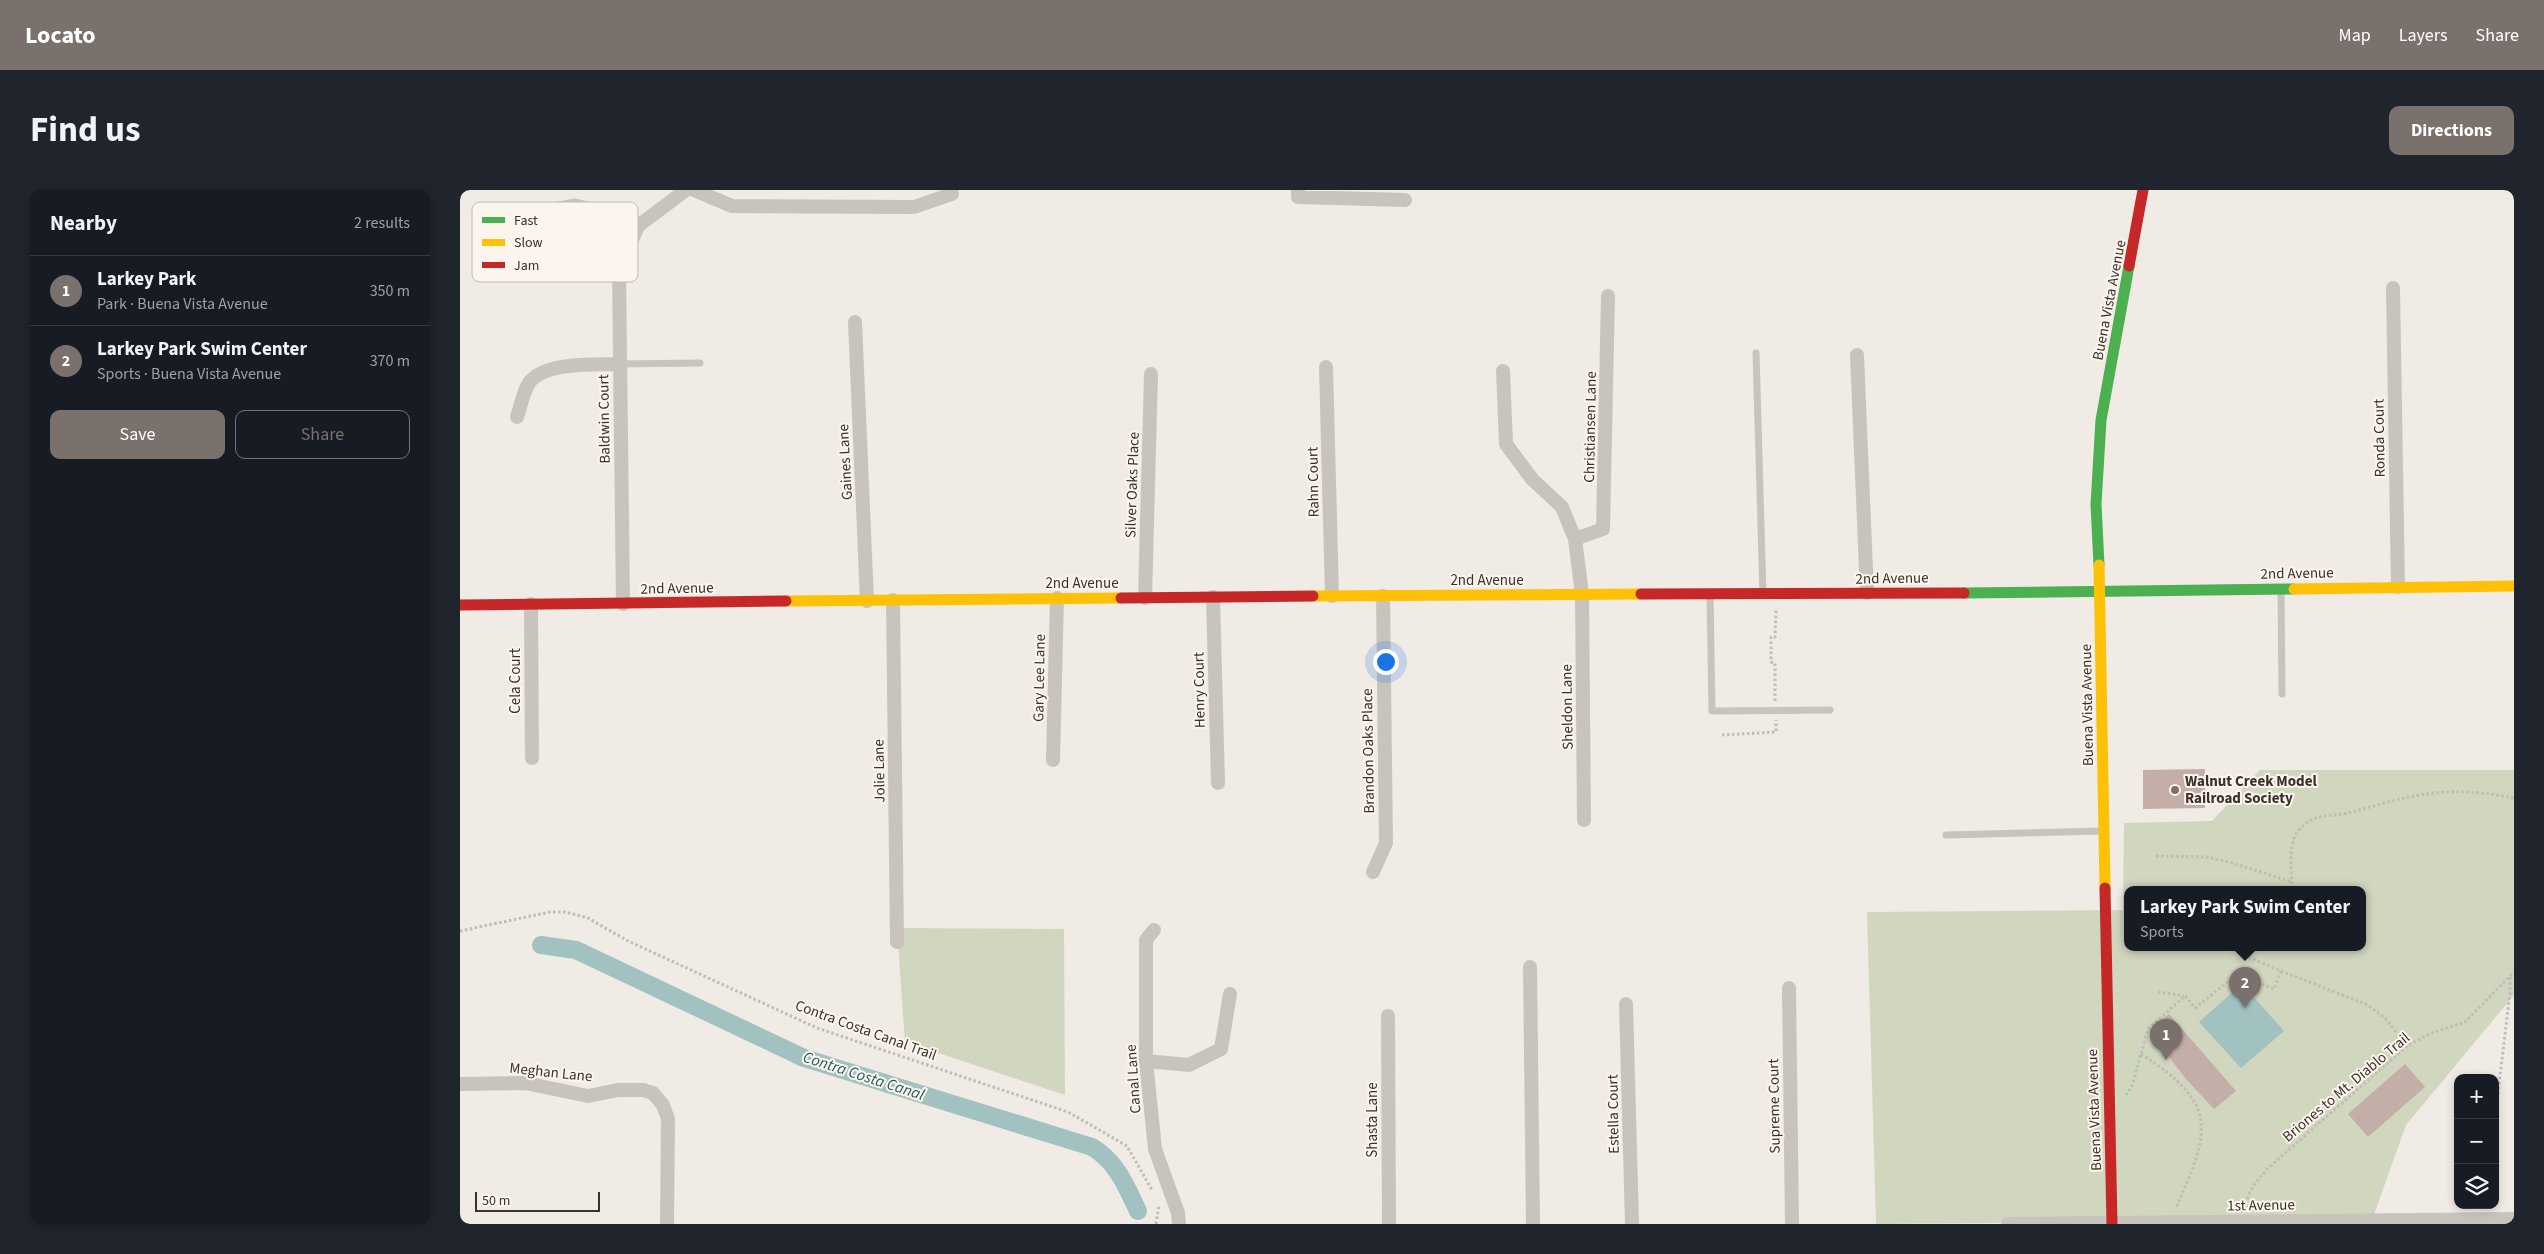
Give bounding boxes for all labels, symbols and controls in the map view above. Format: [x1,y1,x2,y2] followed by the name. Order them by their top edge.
[25,18,96,53] text: Locato
[2339,23,2371,48] text: Map
[2399,23,2448,48] text: Layers
[2476,23,2519,48] text: Share
[30,105,140,155] text: Find us
[2389,106,2514,155] button: Directions
[472,202,638,282] legend
[50,208,117,238] text: Nearby
[514,211,538,231] text: Fast
[354,212,410,234] text: 2 results
[514,233,543,253] text: Slow
[2088,238,2131,362] street label: Buena Vista Avenue
[514,256,539,276] text: Jam
[97,266,196,293] text: Larkey Park
[62,280,70,302] text: 1
[370,280,410,302] text: 350 m
[97,293,268,315] text: Park · Buena Vista Avenue
[97,336,307,363] text: Larkey Park Swim Center
[62,350,70,372] text: 2
[370,350,410,372] text: 370 m
[97,363,281,385] text: Sports · Buena Vista Avenue
[1579,371,1602,483] street label: Christiansen Lane
[593,374,616,464] street label: Baldwin Court
[2368,398,2391,478] street label: Ronda Court
[50,410,225,459] button: Save
[235,410,410,459] button: Share
[833,424,858,500] street label: Gaines Lane
[1120,432,1145,538] street label: Silver Oaks Place
[1302,447,1325,517] street label: Rahn Court
[2260,562,2334,585] street label: 2nd Avenue
[1855,567,1929,590] street label: 2nd Avenue
[1450,570,1524,591] street label: 2nd Avenue
[1045,573,1119,594] street label: 2nd Avenue
[640,577,714,600] street label: 2nd Avenue
[1028,634,1051,722] street label: Gary Lee Lane
[2076,644,2099,766] street label: Buena Vista Avenue
[505,648,526,714] street label: Cela Court
[1373,649,1399,675] your location
[1188,652,1211,728] street label: Henry Court
[1556,664,1579,750] street label: Sheldon Lane
[1357,688,1380,814] street label: Brandon Oaks Place
[868,739,891,803] street label: Jolie Lane
[2185,771,2317,809] place label: Walnut Creek Model Railroad Society
[2169,784,2181,796] marker: Walnut Creek Model Railroad Society
[2124,886,2366,951] popup
[2140,894,2350,921] text: Larkey Park Swim Center
[2140,921,2184,943] text: Sports
[2229,967,2261,1008] pin: 2
[792,995,940,1066] street label: Contra Costa Canal Trail
[2150,1019,2182,1060] pin: 1
[2278,1028,2415,1147] street label: Briones to Mt. Diablo Trail
[1121,1044,1146,1114] street label: Canal Lane
[800,1046,927,1106] water label: Contra Costa Canal
[2082,1049,2107,1171] street label: Buena Vista Avenue
[508,1058,593,1087] street label: Meghan Lane
[1763,1058,1786,1154] street label: Supreme Court
[1602,1074,1625,1154] street label: Estella Court
[2454,1074,2499,1209] map controls
[2454,1074,2499,1119] button: +
[1362,1082,1383,1158] street label: Shasta Lane
[2454,1119,2499,1164] button: −
[2454,1164,2499,1209] button: layers
[475,1189,600,1212] scale bar
[482,1191,510,1211] text: 50 m
[2227,1194,2295,1217] street label: 1st Avenue

